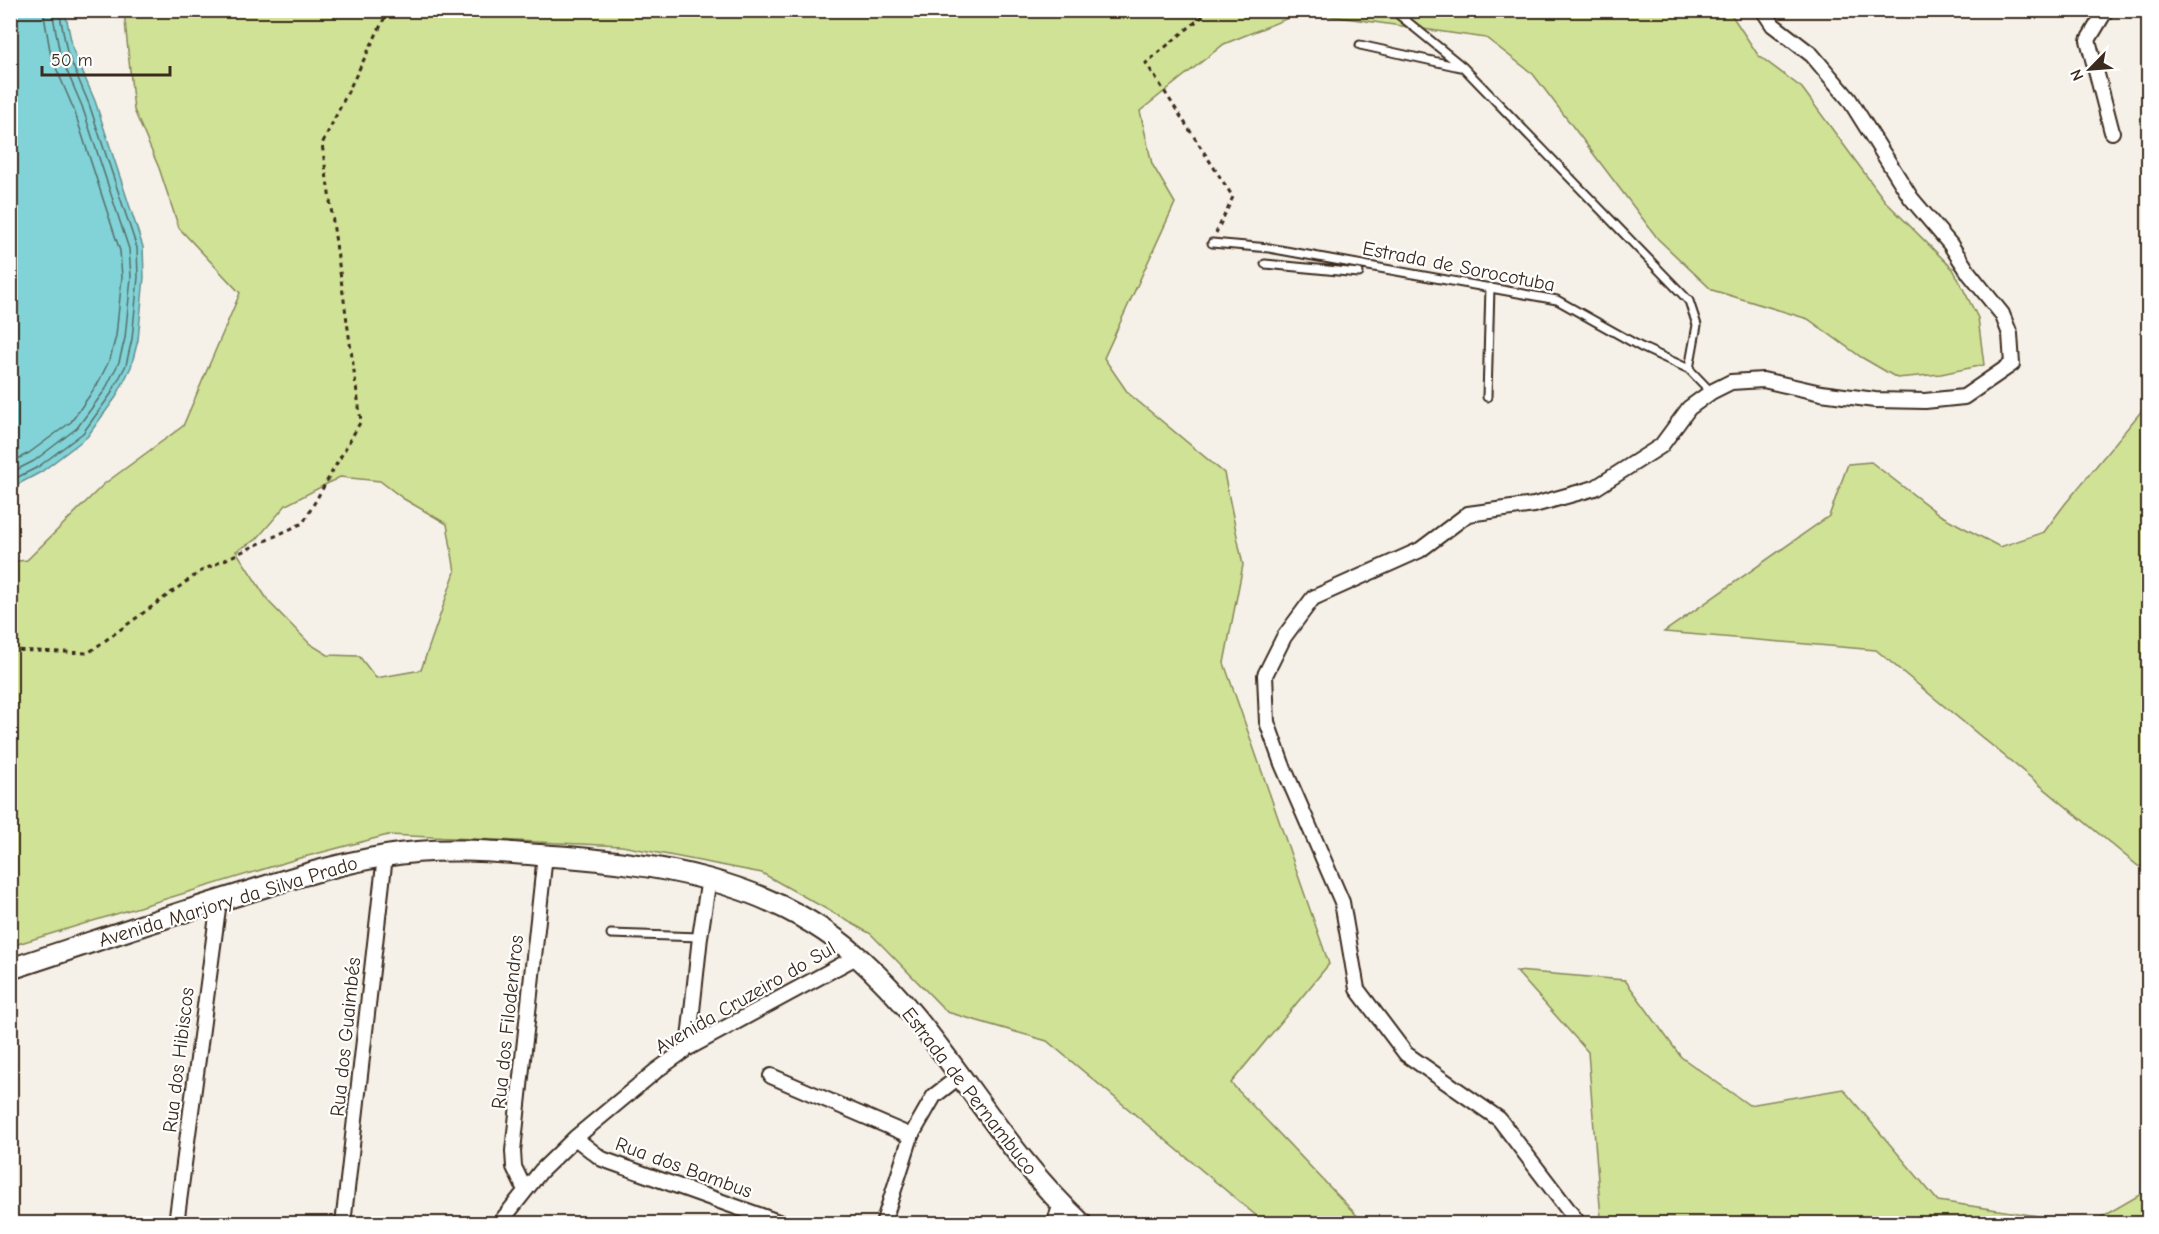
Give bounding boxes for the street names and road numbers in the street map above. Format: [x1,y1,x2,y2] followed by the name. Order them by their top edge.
[1361,237,1557,296] street label: Estrada de Sorocotuba
[96,851,360,952] street label: Avenida Marjory da Silva Prado
[487,934,528,1110] street label: Rua dos Filodendros
[651,936,840,1058] street label: Avenida Cruzeiro do Sul
[326,956,365,1118] street label: Rua dos Guaimbés
[158,986,199,1134] street label: Rua dos Hibiscos
[897,1003,1042,1180] street label: Estrada de Pernambuco
[612,1132,755,1203] street label: Rua dos Bambus

